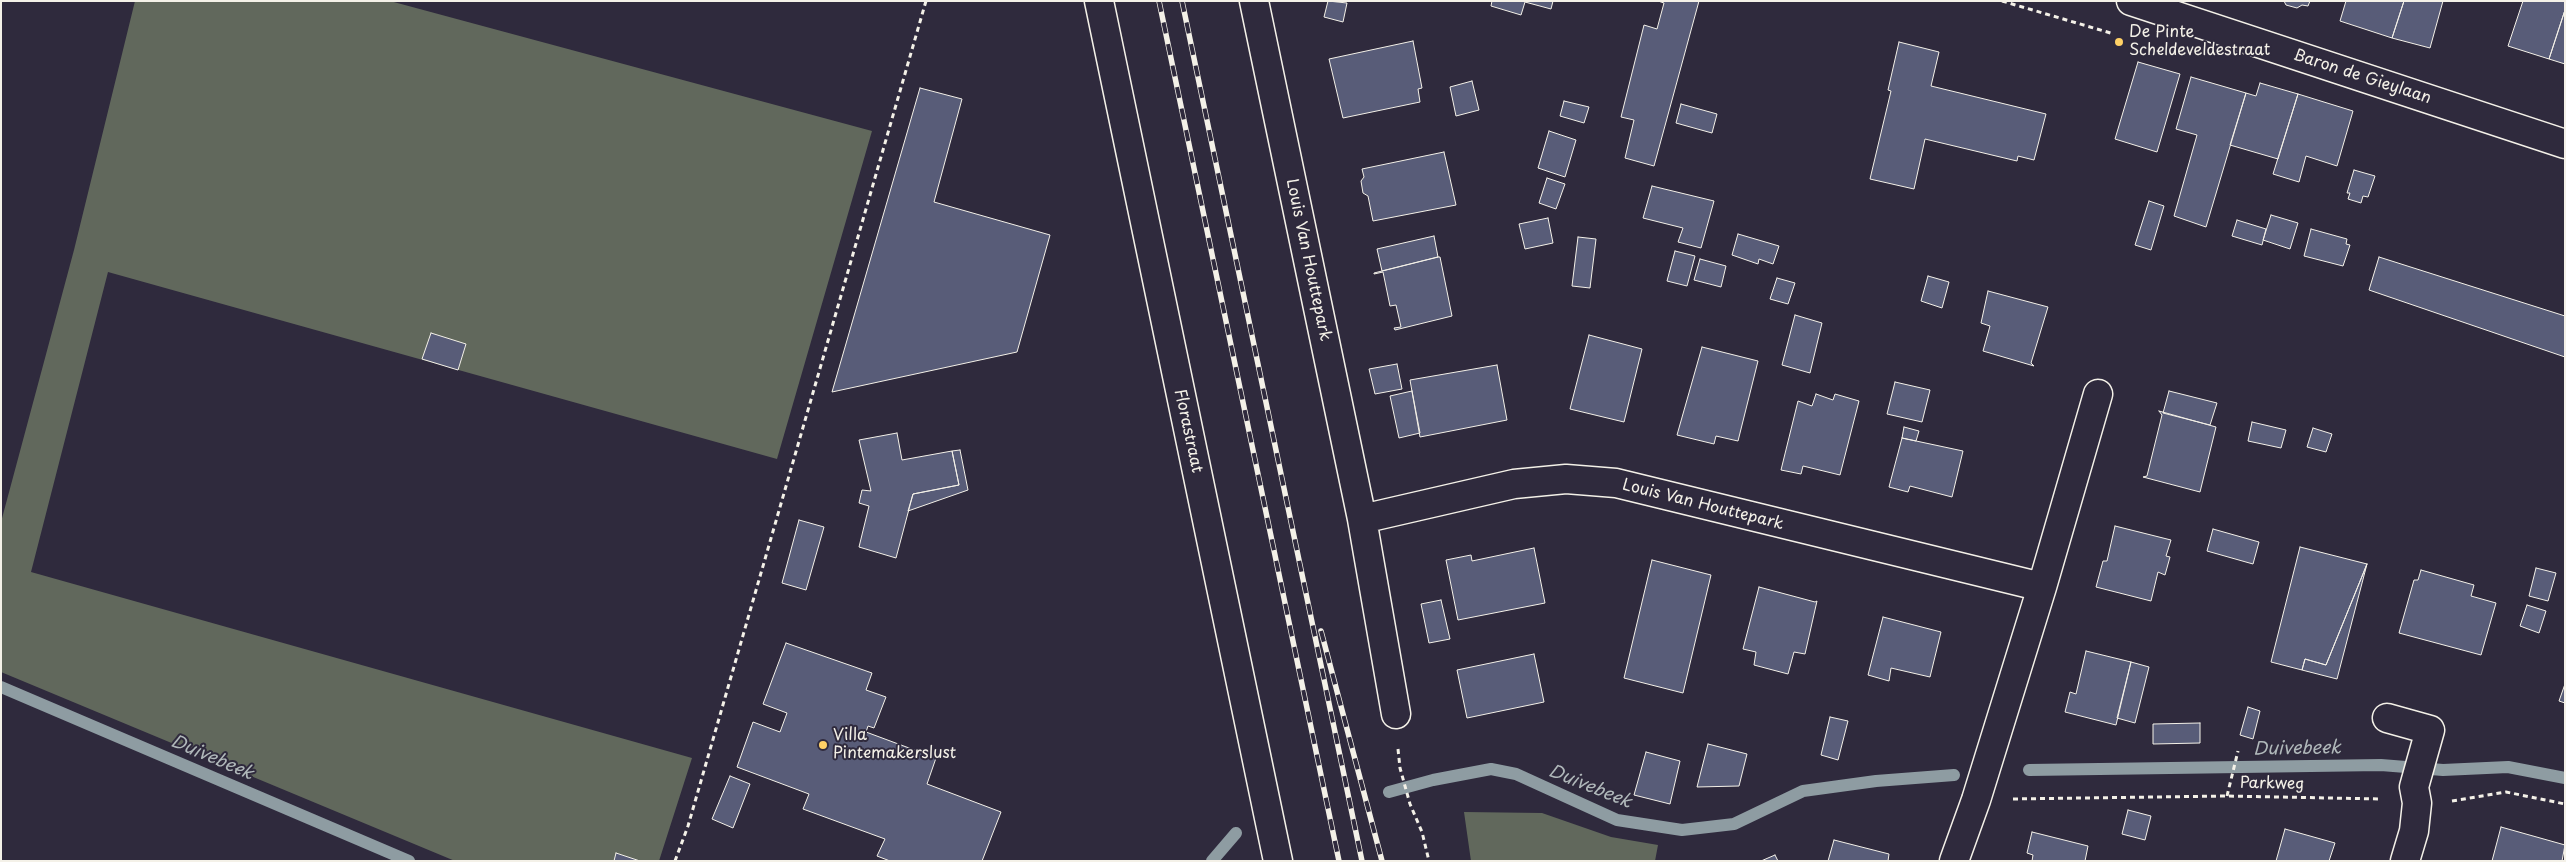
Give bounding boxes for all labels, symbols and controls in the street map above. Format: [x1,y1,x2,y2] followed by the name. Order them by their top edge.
[2129,23,2270,61] place label: De Pinte Scheldeveldestraat
[2113,36,2125,48] marker: De Pinte Scheldeveldestraat
[2291,46,2433,108] street label: Baron de Gieylaan
[1281,177,1335,343] street label: Louis Van Houttepark
[1170,387,1206,475] street label: Florastraat
[1620,476,1786,534] street label: Louis Van Houttepark
[833,726,956,764] place label: Villa Pintemakerslust
[167,731,257,785] water label: Duivebeek
[2253,737,2341,761] water label: Duivebeek
[817,739,829,751] marker: Villa Pintemakerslust
[1545,761,1635,813] water label: Duivebeek
[2240,774,2304,794] street label: Parkweg

